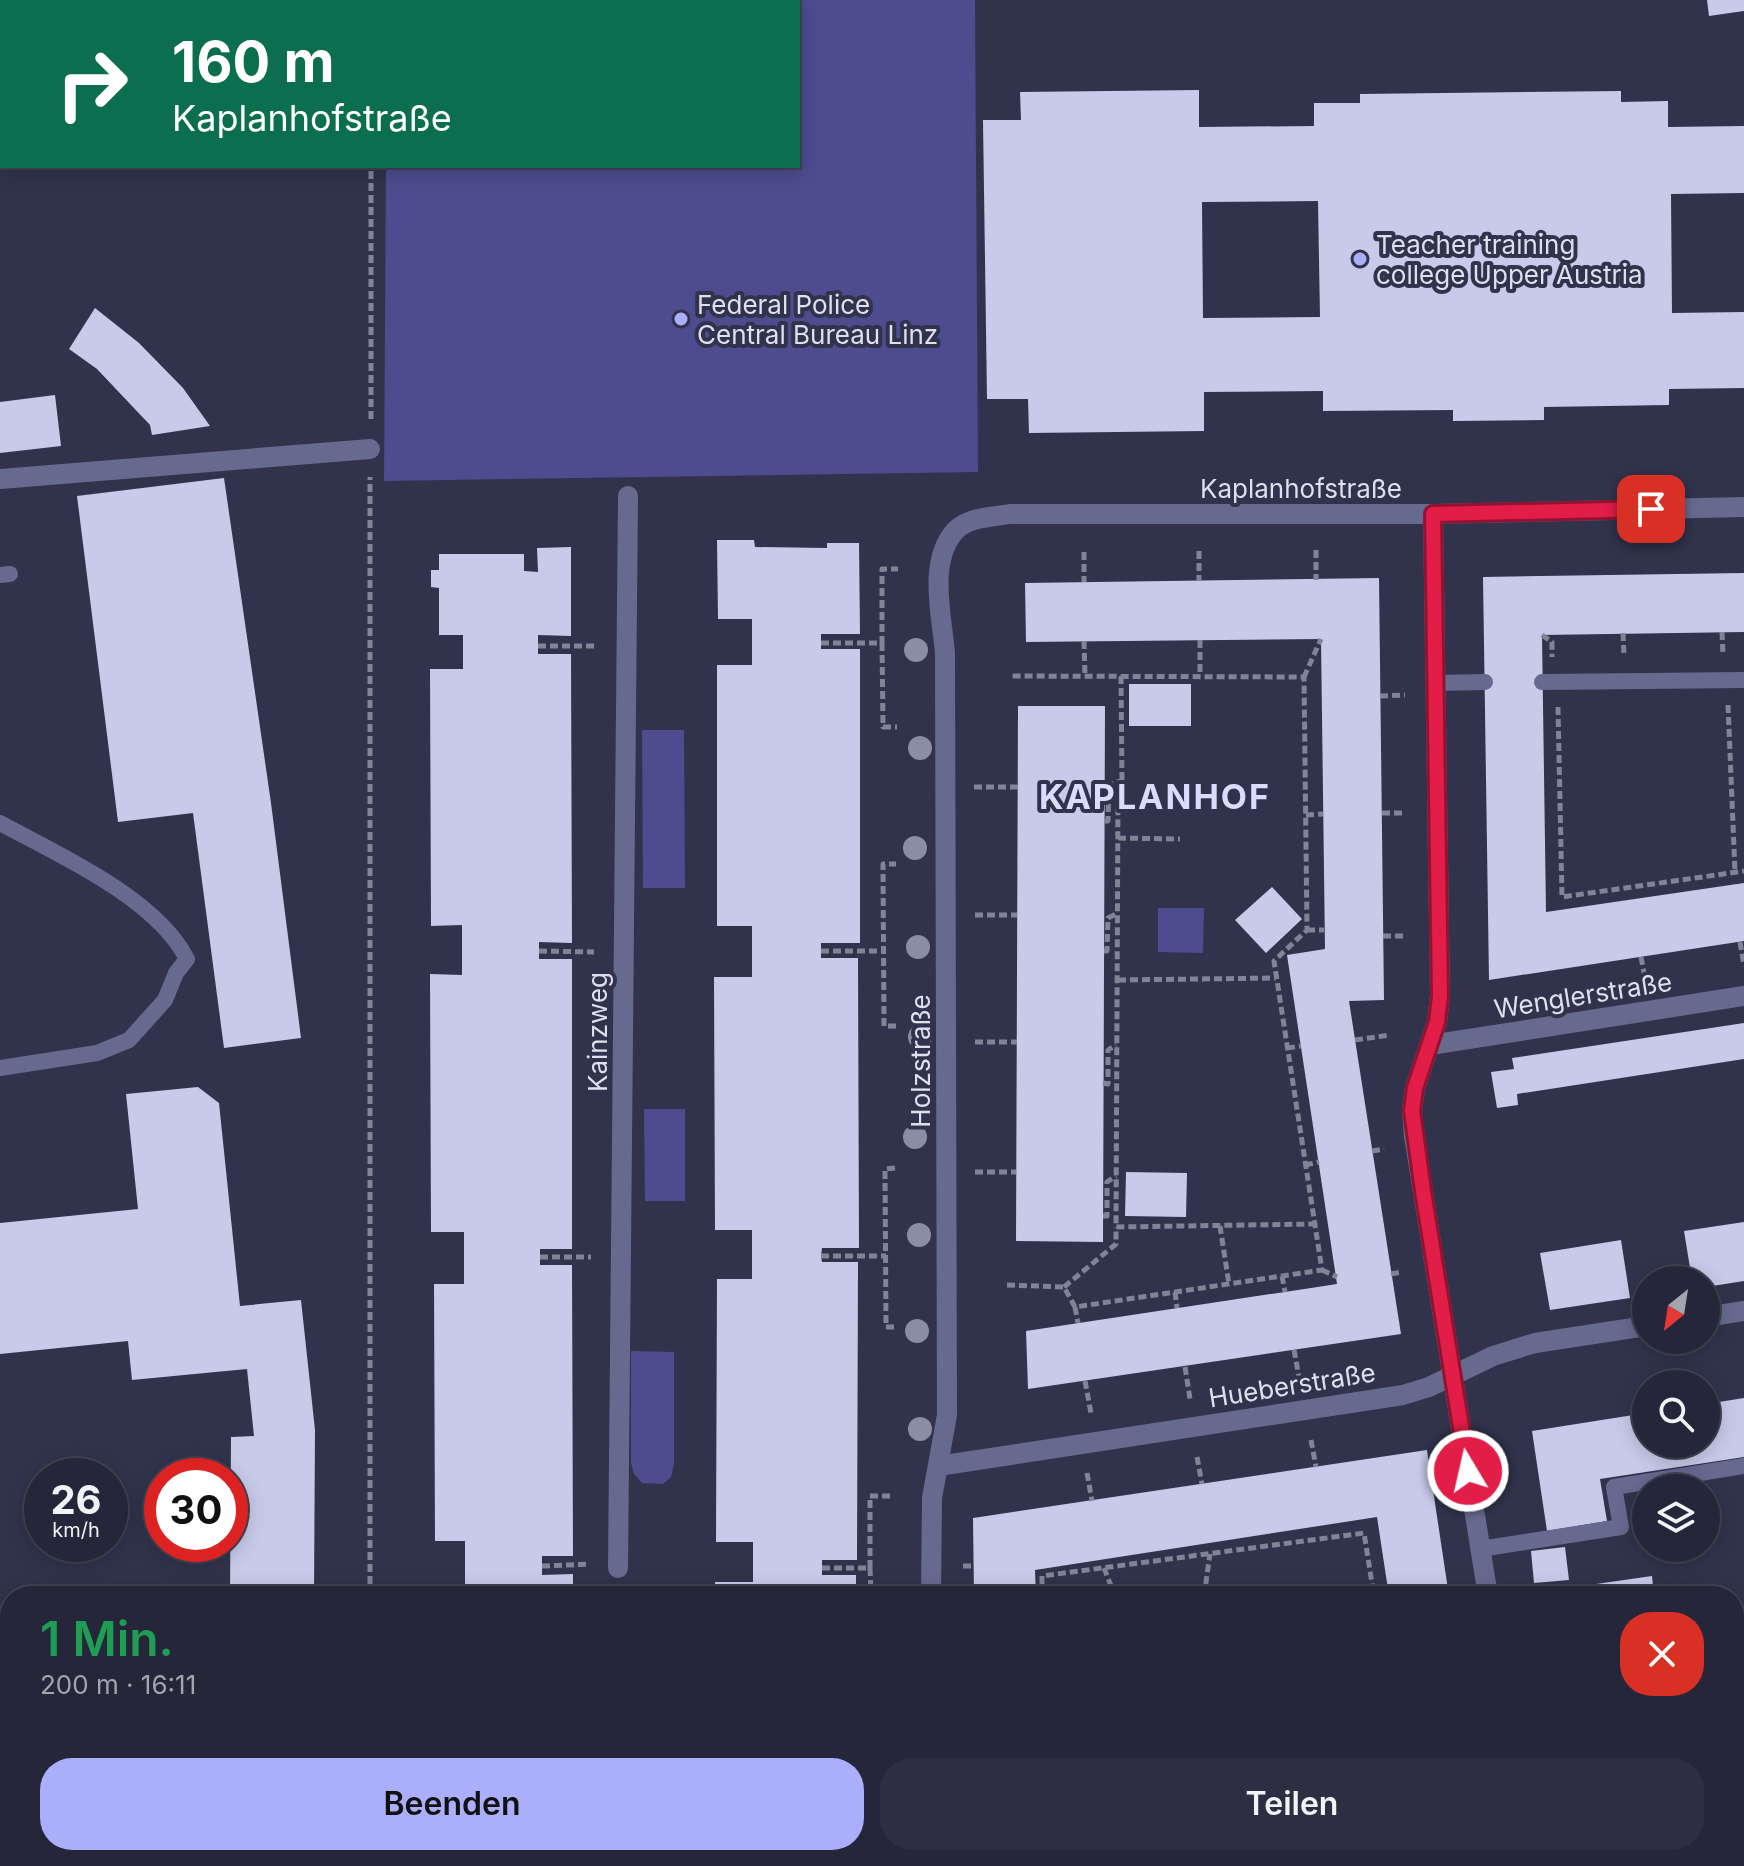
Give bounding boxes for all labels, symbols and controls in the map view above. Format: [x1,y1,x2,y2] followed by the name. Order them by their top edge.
[172,28,335,96] text: 160 m
[40,32,144,136] icon: right
[172,96,452,140] text: Kaplanhofstraße
[1376,229,1643,290] place label: Teacher training college Upper Austria
[1351,250,1369,268] marker: Teacher training college Upper Austria
[697,289,938,350] place label: Federal Police Central Bureau Linz
[672,310,690,328] marker: Federal Police Central Bureau Linz
[1200,473,1402,504] street label: Kaplanhofstraße
[1617,475,1685,543] pin
[1629,487,1673,531] icon: arrive
[1039,776,1271,817] district label: KAPLANHOF
[1492,966,1674,1024] street label: Wenglerstraße
[582,972,613,1092] street label: Kainzweg
[905,994,936,1128] street label: Holzstraße
[1632,1266,1720,1354] north arrow
[1632,1266,1720,1562] map controls
[1206,1357,1378,1413] street label: Hueberstraße
[1632,1370,1720,1458] button: search
[1426,1429,1510,1513] position arrow
[144,1458,248,1562] speed limit sign: 30
[1632,1474,1720,1562] button: layers
[50,1475,102,1524] text: 26
[52,1518,100,1542] text: km/h
[40,1609,174,1668] text: 1 Min.
[1620,1612,1704,1696] button: close
[40,1669,196,1700] text: 200 m · 16:11
[40,1758,864,1850] button: Beenden
[880,1758,1704,1850] button: Teilen

